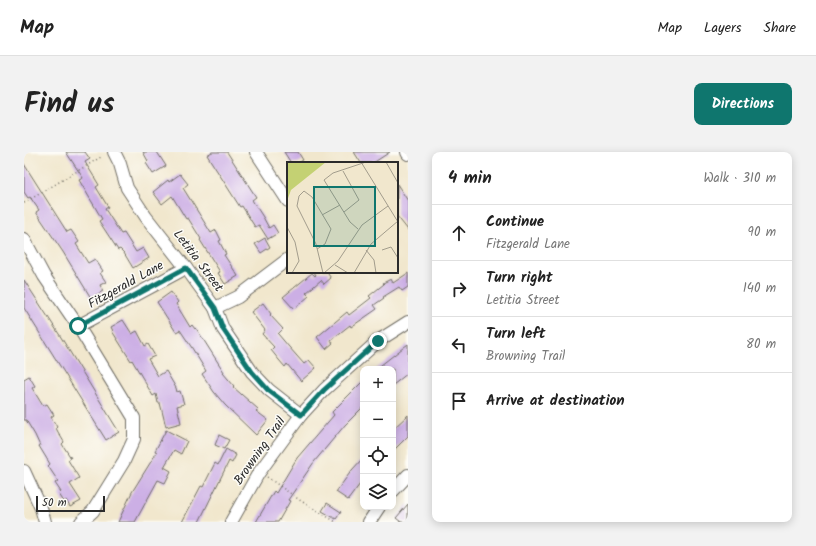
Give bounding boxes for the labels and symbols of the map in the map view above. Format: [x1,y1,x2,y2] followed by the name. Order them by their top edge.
[287,162,398,273] inset map
[168,225,229,297] street label: Letitia Street
[84,255,168,315] street label: Fitzgerald Lane
[69,317,87,335] route start
[369,332,387,350] route end
[229,413,291,489] street label: Browning Trail
[36,494,105,513] scale bar

